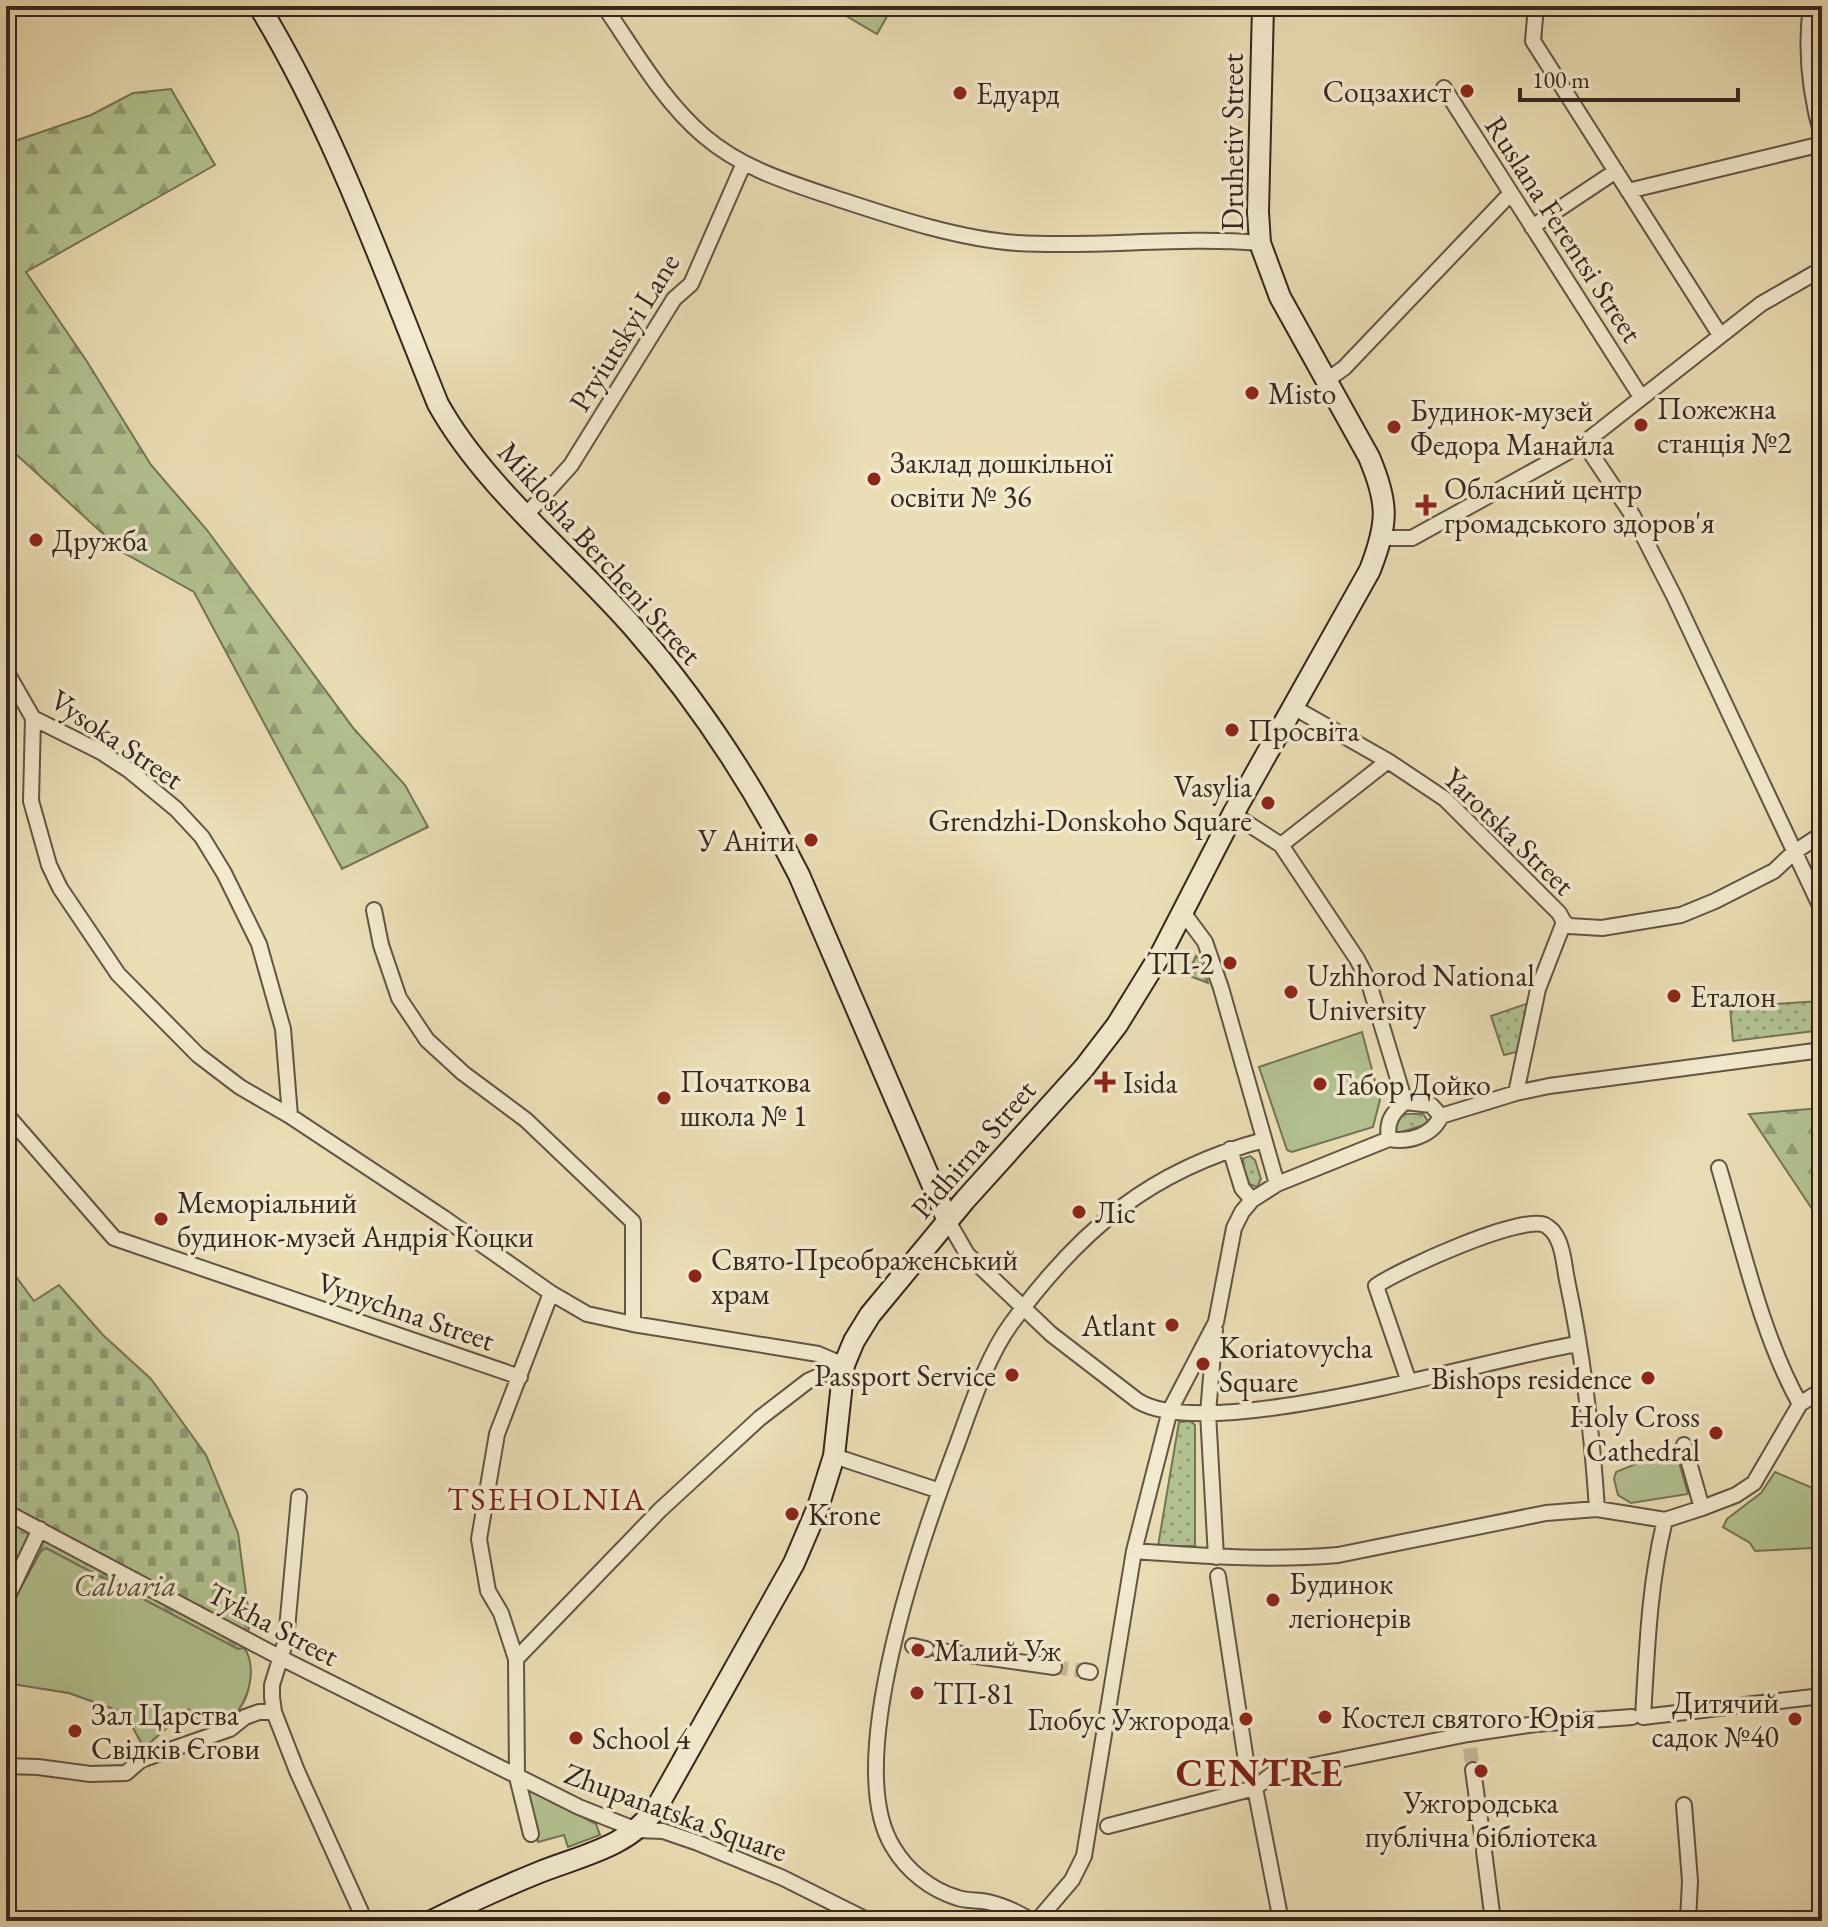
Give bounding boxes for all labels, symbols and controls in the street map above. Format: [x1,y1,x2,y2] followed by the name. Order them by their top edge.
[1520,52,1738,102] scale bar
[1213,53,1252,231] street label: Druhetiv Street
[1532,64,1590,95] text: 100 m
[1323,72,1451,111] place label: Соцзахист
[976,74,1060,113] place label: Едуард
[1458,82,1476,100] marker: Соцзахист
[951,84,969,102] marker: Едуард
[1476,109,1652,350] street label: Ruslana Ferentsi Street
[560,246,688,418] street label: Pryiutskyi Lane
[1268,374,1336,413] place label: Misto
[1243,384,1261,402] marker: Misto
[1657,389,1792,462] place label: Пожежна станція №2
[1410,391,1614,464] place label: Будинок-музей Федора Манайла
[1632,416,1650,434] marker: Пожежна станція №2
[1385,418,1403,436] marker: Будинок-музей Федора Манайла
[489,433,711,673] street label: Miklosha Bercheni Street
[890,443,1113,516] place label: Заклад дошкільної освіти № 36
[1444,469,1715,542] place label: Обласний центр громадського здоров'я
[865,470,883,488] marker: Заклад дошкільної освіти № 36
[1415,494,1437,516] marker: Обласний центр громадського здоров'я
[52,521,148,560] place label: Дружба
[27,531,45,549] marker: Дружба
[43,680,192,798] street label: Vysoka Street
[1248,711,1359,750] place label: Просвіта
[1223,721,1241,739] marker: Просвіта
[1435,759,1583,904] street label: Yarotska Street
[928,767,1252,840] place label: Vasylia Grendzhi-Donskoho Square
[1259,794,1277,812] marker: Vasylia Grendzhi-Donskoho Square
[697,821,795,860] place label: У Аніти
[802,831,820,849] marker: У Аніти
[1146,944,1215,983] place label: ТП-2
[1221,954,1239,972] marker: ТП-2
[1307,956,1535,1029] place label: Uzhhorod National University
[1690,977,1776,1016] place label: Еталон
[1282,983,1300,1001] marker: Uzhhorod National University
[1665,987,1683,1005] marker: Еталон
[680,1062,811,1135] place label: Початкова школа № 1
[1123,1063,1177,1102] place label: Isida
[1336,1065,1491,1104] place label: Габор Дойко
[902,1071,1044,1227] street label: Pidhirna Street
[1094,1071,1116,1093] marker: Isida
[1311,1075,1329,1093] marker: Габор Дойко
[655,1089,673,1107] marker: Початкова школа № 1
[177,1183,534,1256] place label: Меморіальний будинок-музей Андрія Коцки
[1095,1193,1136,1232] place label: Ліс
[1070,1203,1088,1221] marker: Ліс
[152,1210,170,1228] marker: Меморіальний будинок-музей Андрія Коцки
[711,1240,1018,1313] place label: Свято-Преображенський храм
[312,1262,500,1360] street label: Vynychna Street
[686,1267,704,1285] marker: Свято-Преображенський храм
[1080,1306,1157,1345] place label: Atlant
[1163,1316,1181,1334] marker: Atlant
[1219,1328,1373,1401] place label: Koriatovycha Square
[1194,1355,1212,1373] marker: Koriatovycha Square
[814,1356,996,1395] place label: Passport Service
[1431,1359,1632,1398] place label: Bishops residence
[1003,1366,1021,1384] marker: Passport Service
[1639,1369,1657,1387] marker: Bishops residence
[1569,1397,1700,1470] place label: Holy Cross Cathedral
[1707,1424,1725,1442] marker: Holy Cross Cathedral
[447,1478,647,1520] district label: TSEHOLNIA
[808,1495,881,1534] place label: Krone
[783,1505,801,1523] marker: Krone
[1289,1564,1411,1637] place label: Будинок легіонерів
[74,1566,177,1605] park label: Calvaria
[200,1573,346,1675] street label: Tykha Street
[1264,1591,1282,1609] marker: Будинок легіонерів
[934,1631,1062,1670] place label: Малий Уж
[909,1641,927,1659] marker: Малий Уж
[933,1674,1015,1713] place label: ТП-81
[1652,1683,1779,1756] place label: Дитячий садок №40
[908,1684,926,1702] marker: ТП-81
[91,1695,260,1768] place label: Зал Царства Свідків Єгови
[1341,1698,1595,1737] place label: Костел святого Юрія
[1027,1700,1230,1739] place label: Глобус Ужгорода
[1316,1708,1334,1726] marker: Костел святого Юрія
[1237,1710,1255,1728] marker: Глобус Ужгорода
[1786,1710,1804,1728] marker: Дитячий садок №40
[592,1719,691,1758] place label: School 4
[66,1722,84,1740] marker: Зал Царства Свідків Єгови
[567,1729,585,1747] marker: School 4
[1176,1748,1344,1797] district label: CENTRE
[559,1754,793,1870] street label: Zhupanatska Square
[1472,1762,1490,1780] marker: Ужгородська публічна бібліотека
[1365,1783,1597,1856] place label: Ужгородська публічна бібліотека

